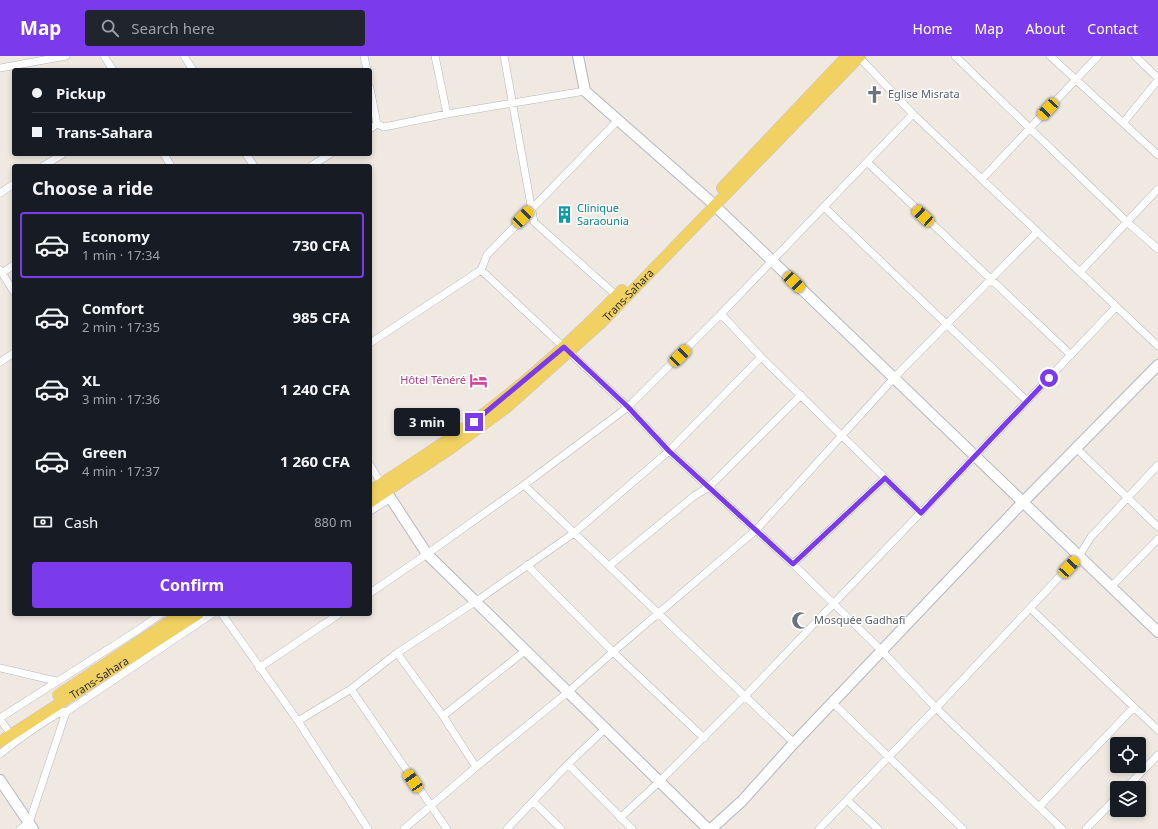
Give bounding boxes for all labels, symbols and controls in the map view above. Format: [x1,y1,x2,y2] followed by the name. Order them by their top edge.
[85,10,365,46] search box
[20,15,61,41] text: Map
[99,17,121,39] icon: search
[131,18,215,38] text: Search here
[913,19,952,38] text: Home
[974,19,1004,38] text: Map
[1026,19,1065,38] text: About
[1087,19,1138,38] text: Contact
[56,83,106,103] text: Pickup
[865,84,885,104] church icon: Eglise Misrata
[888,86,960,101] place label: Eglise Misrata
[1035,96,1061,122] car
[56,122,153,142] text: Trans-Sahara
[32,176,153,200] text: Choose a ride
[577,200,629,228] place label: Clinique Saraounia
[910,203,936,229] car
[510,204,536,230] car
[554,204,574,224] building icon: Clinique Saraounia
[82,226,150,246] text: Economy
[34,227,70,263] icon: car
[292,235,350,255] text: 730 CFA
[82,246,160,264] text: 1 min · 17:34
[599,265,657,324] street label: Trans-Sahara
[781,269,807,295] car
[82,298,144,318] text: Comfort
[34,299,70,335] icon: car
[292,307,350,327] text: 985 CFA
[82,318,160,336] text: 2 min · 17:35
[667,343,693,369] car
[1040,369,1058,387] route start
[82,370,100,390] text: XL
[469,370,489,390] hotel icon: Hôtel Ténéré
[34,371,70,407] icon: car
[400,372,466,387] place label: Hôtel Ténéré
[280,379,350,399] text: 1 240 CFA
[82,390,160,408] text: 3 min · 17:36
[394,408,460,436] callout: 3 min
[409,413,445,431] text: 3 min
[465,413,483,431] route end
[82,442,127,462] text: Green
[34,443,70,479] icon: car
[280,451,350,471] text: 1 260 CFA
[82,462,160,480] text: 4 min · 17:37
[32,511,54,533] icon: cash
[64,512,98,532] text: Cash
[314,513,352,531] text: 880 m
[1056,554,1082,580] car
[32,562,352,608] button: Confirm
[791,610,811,630] mosque icon: Mosquée Gadhafi
[814,612,905,627] place label: Mosquée Gadhafi
[66,653,131,702] street label: Trans-Sahara
[1110,737,1146,817] map controls
[1110,737,1146,773] button: locate
[401,768,425,794] car
[1110,781,1146,817] button: layers

